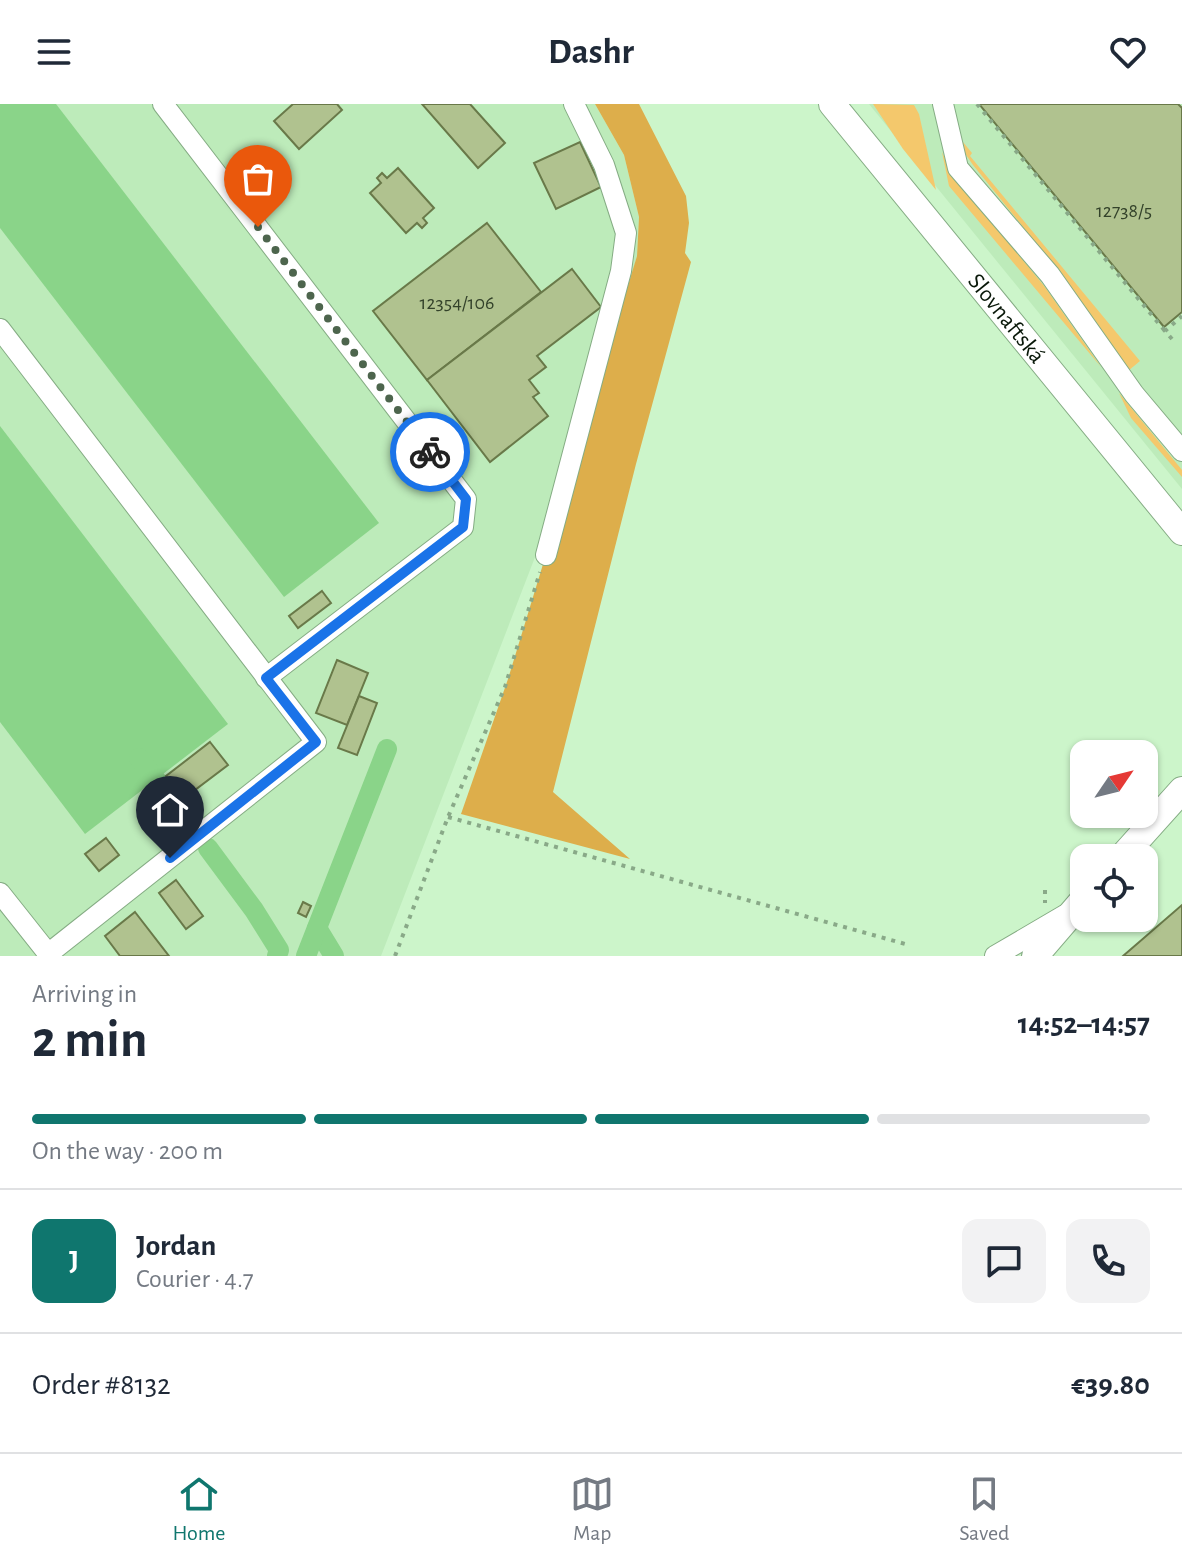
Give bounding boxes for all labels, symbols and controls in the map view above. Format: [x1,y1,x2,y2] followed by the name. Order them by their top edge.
[32,30,76,74] icon: menu
[1106,30,1150,74] icon: heart
[548,34,634,70] text: Dashr
[224,145,292,227] pin
[236,157,280,201] icon: bag
[1096,201,1152,221] house number: 12738/5
[963,269,1049,368] street label: Slovnaftská
[420,293,494,313] house number: 12354/106
[390,412,470,492] courier
[408,430,452,474] icon: bike
[1070,740,1158,828] north arrow
[1070,740,1158,932] map controls
[136,776,204,858] pin
[148,788,192,832] icon: home
[1070,844,1158,932] button: locate
[32,981,137,1007] text: Arriving in
[1018,1009,1150,1039] text: 14:52–14:57
[32,1014,147,1066] text: 2 min
[32,1138,223,1164] text: On the way · 200 m
[962,1219,1046,1303] button: chat
[1066,1219,1150,1303] button: phone
[136,1231,216,1261] text: Jordan
[69,1246,79,1276] text: J
[136,1266,254,1292] text: Courier · 4.7
[32,1370,171,1400] text: Order #8132
[1071,1370,1150,1400] text: €39.80
[172,1472,225,1546] tab: Home
[570,1472,614,1546] tab: Map
[959,1472,1010,1546] tab: Saved

